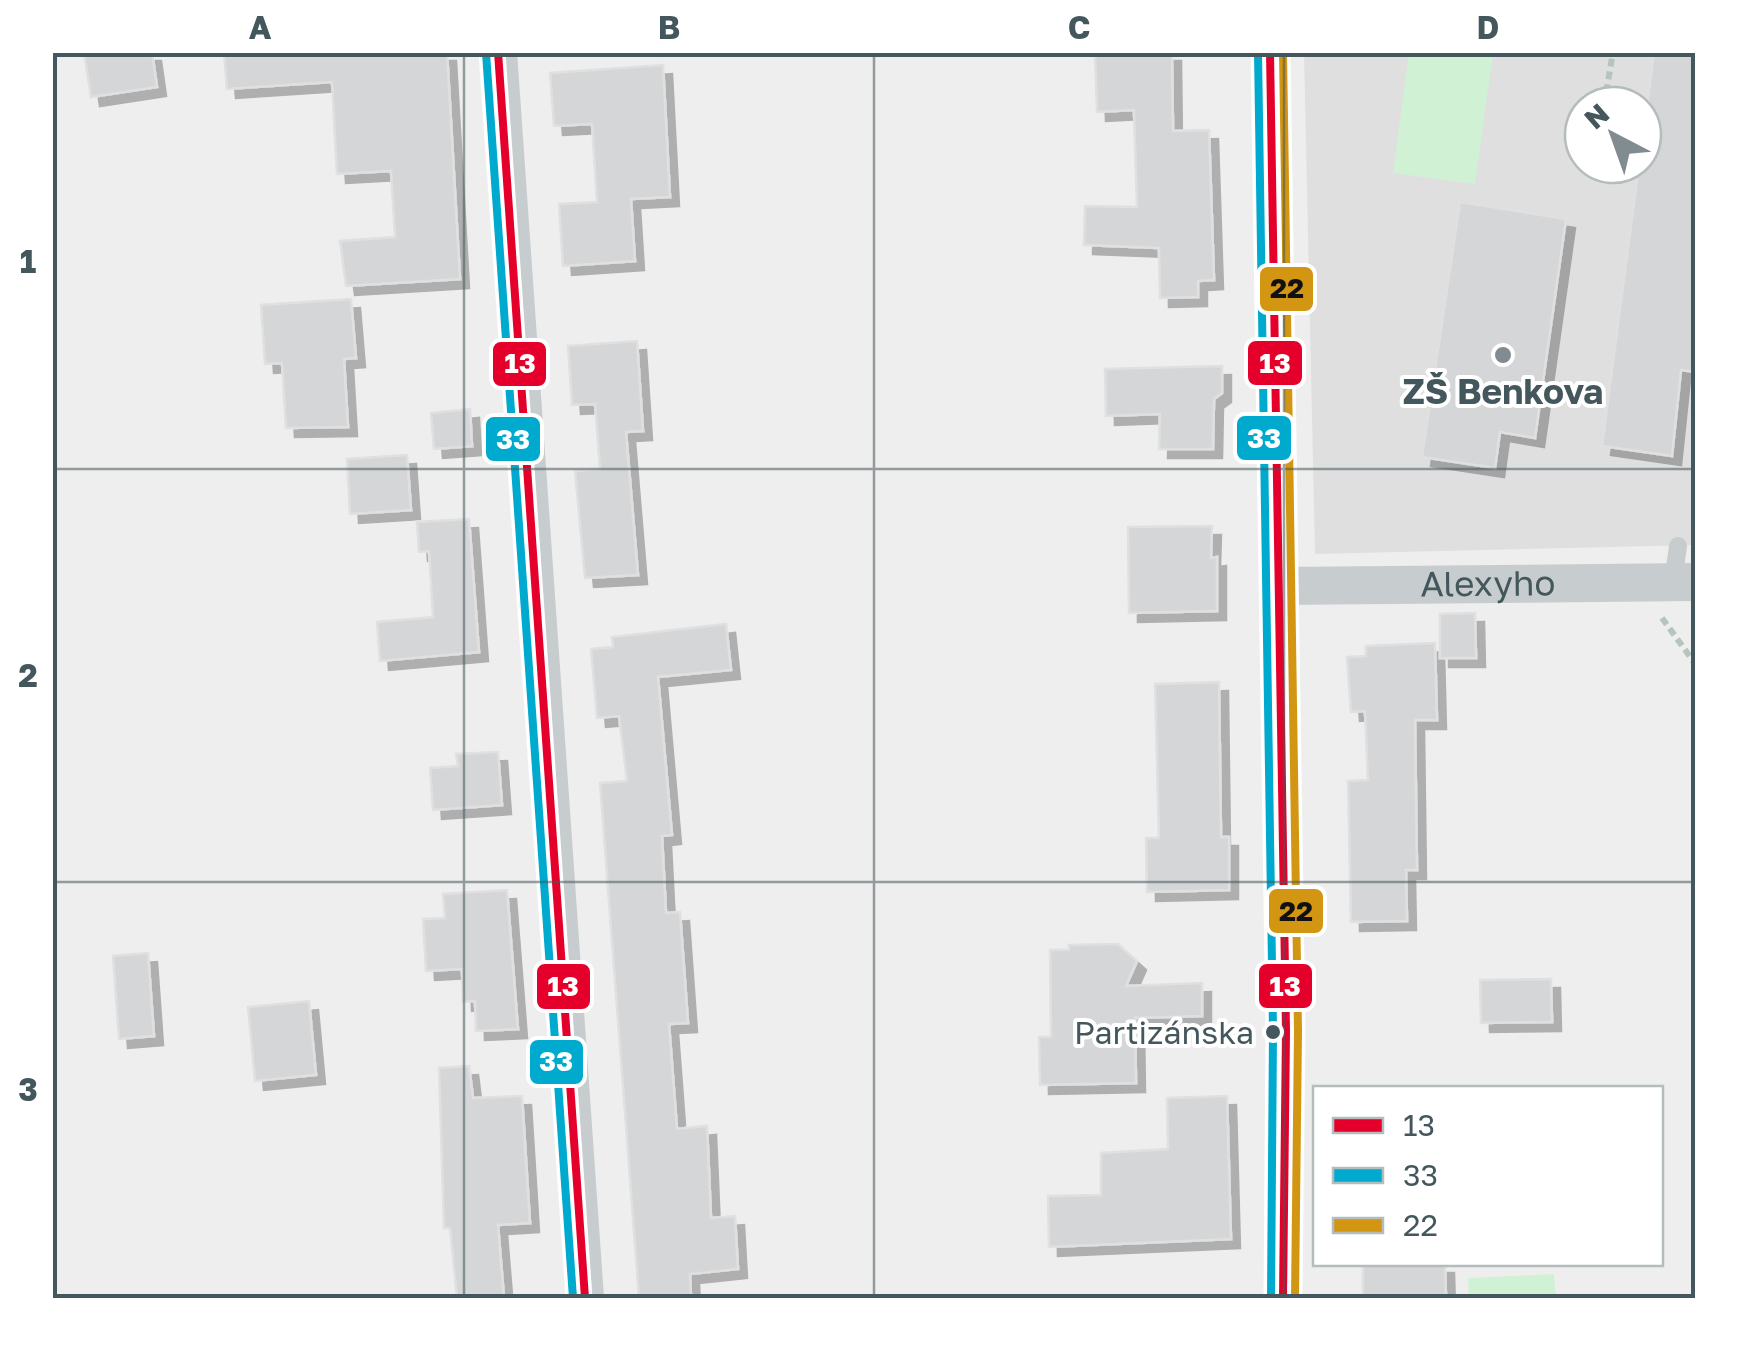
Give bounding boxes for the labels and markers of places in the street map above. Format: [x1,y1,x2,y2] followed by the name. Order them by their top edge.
[1492,344,1514,366] marker: ZŠ Benkova
[1403,370,1603,412] place label: ZŠ Benkova
[1074,1013,1254,1051] place label: Partizánska
[1263,1022,1283,1042] marker: Partizánska

